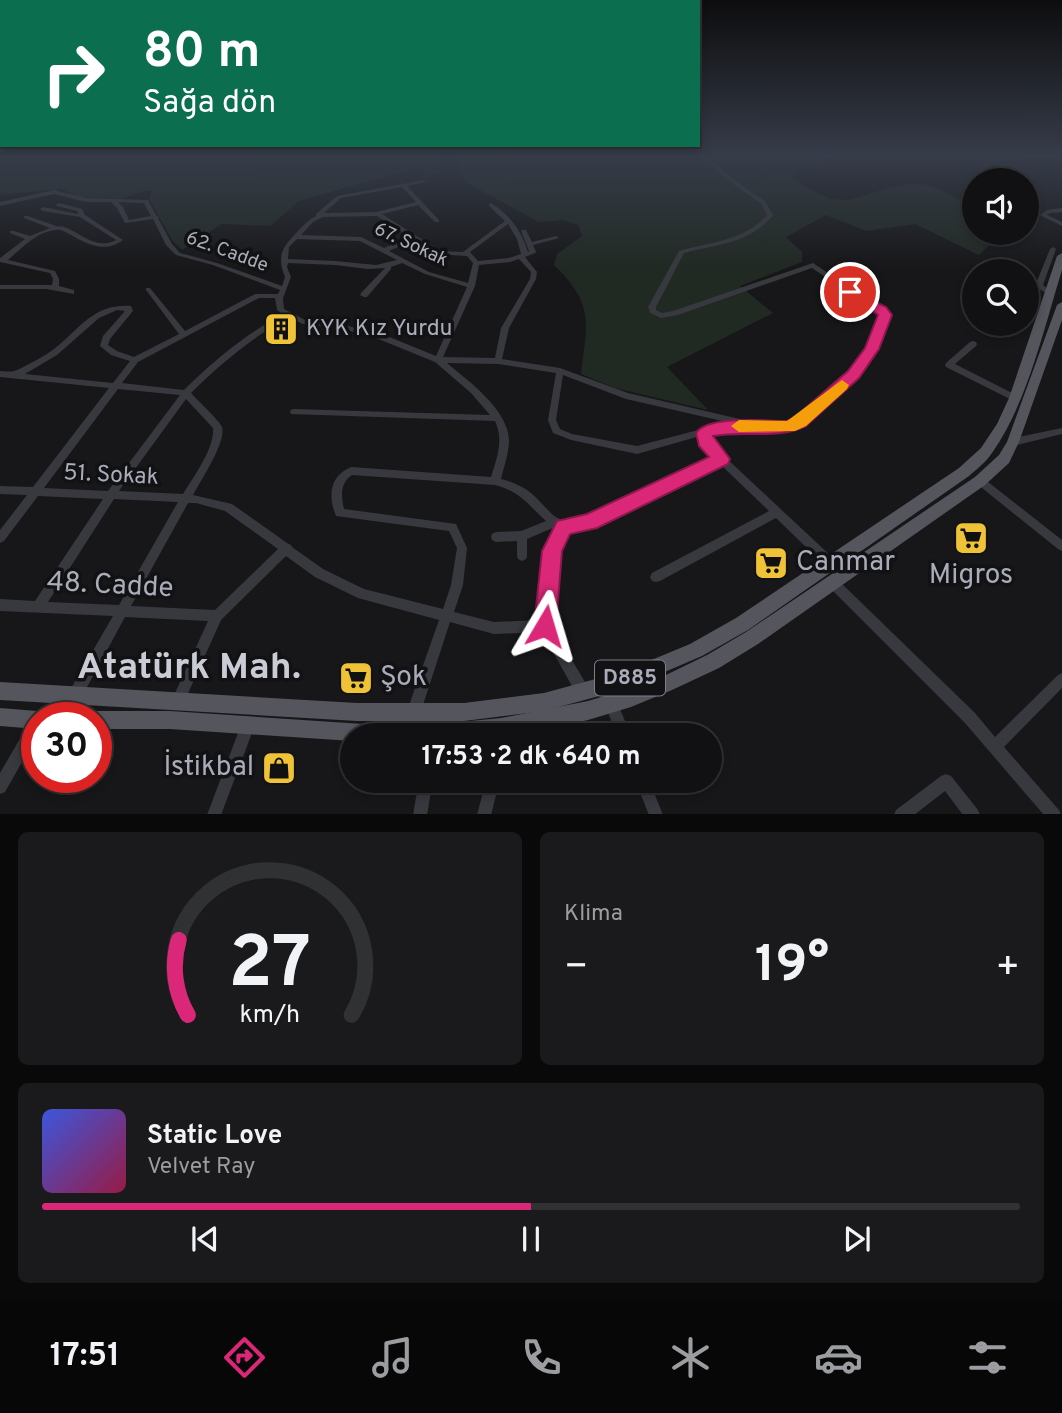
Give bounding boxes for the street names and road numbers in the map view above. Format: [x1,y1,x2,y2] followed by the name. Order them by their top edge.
[370,217,452,273] street label: 67. Sokak
[183,226,271,278] street label: 62. Cadde
[63,459,159,493] street label: 51. Sokak
[46,565,174,607] street label: 48. Cadde
[595,660,665,696] road number: D885

